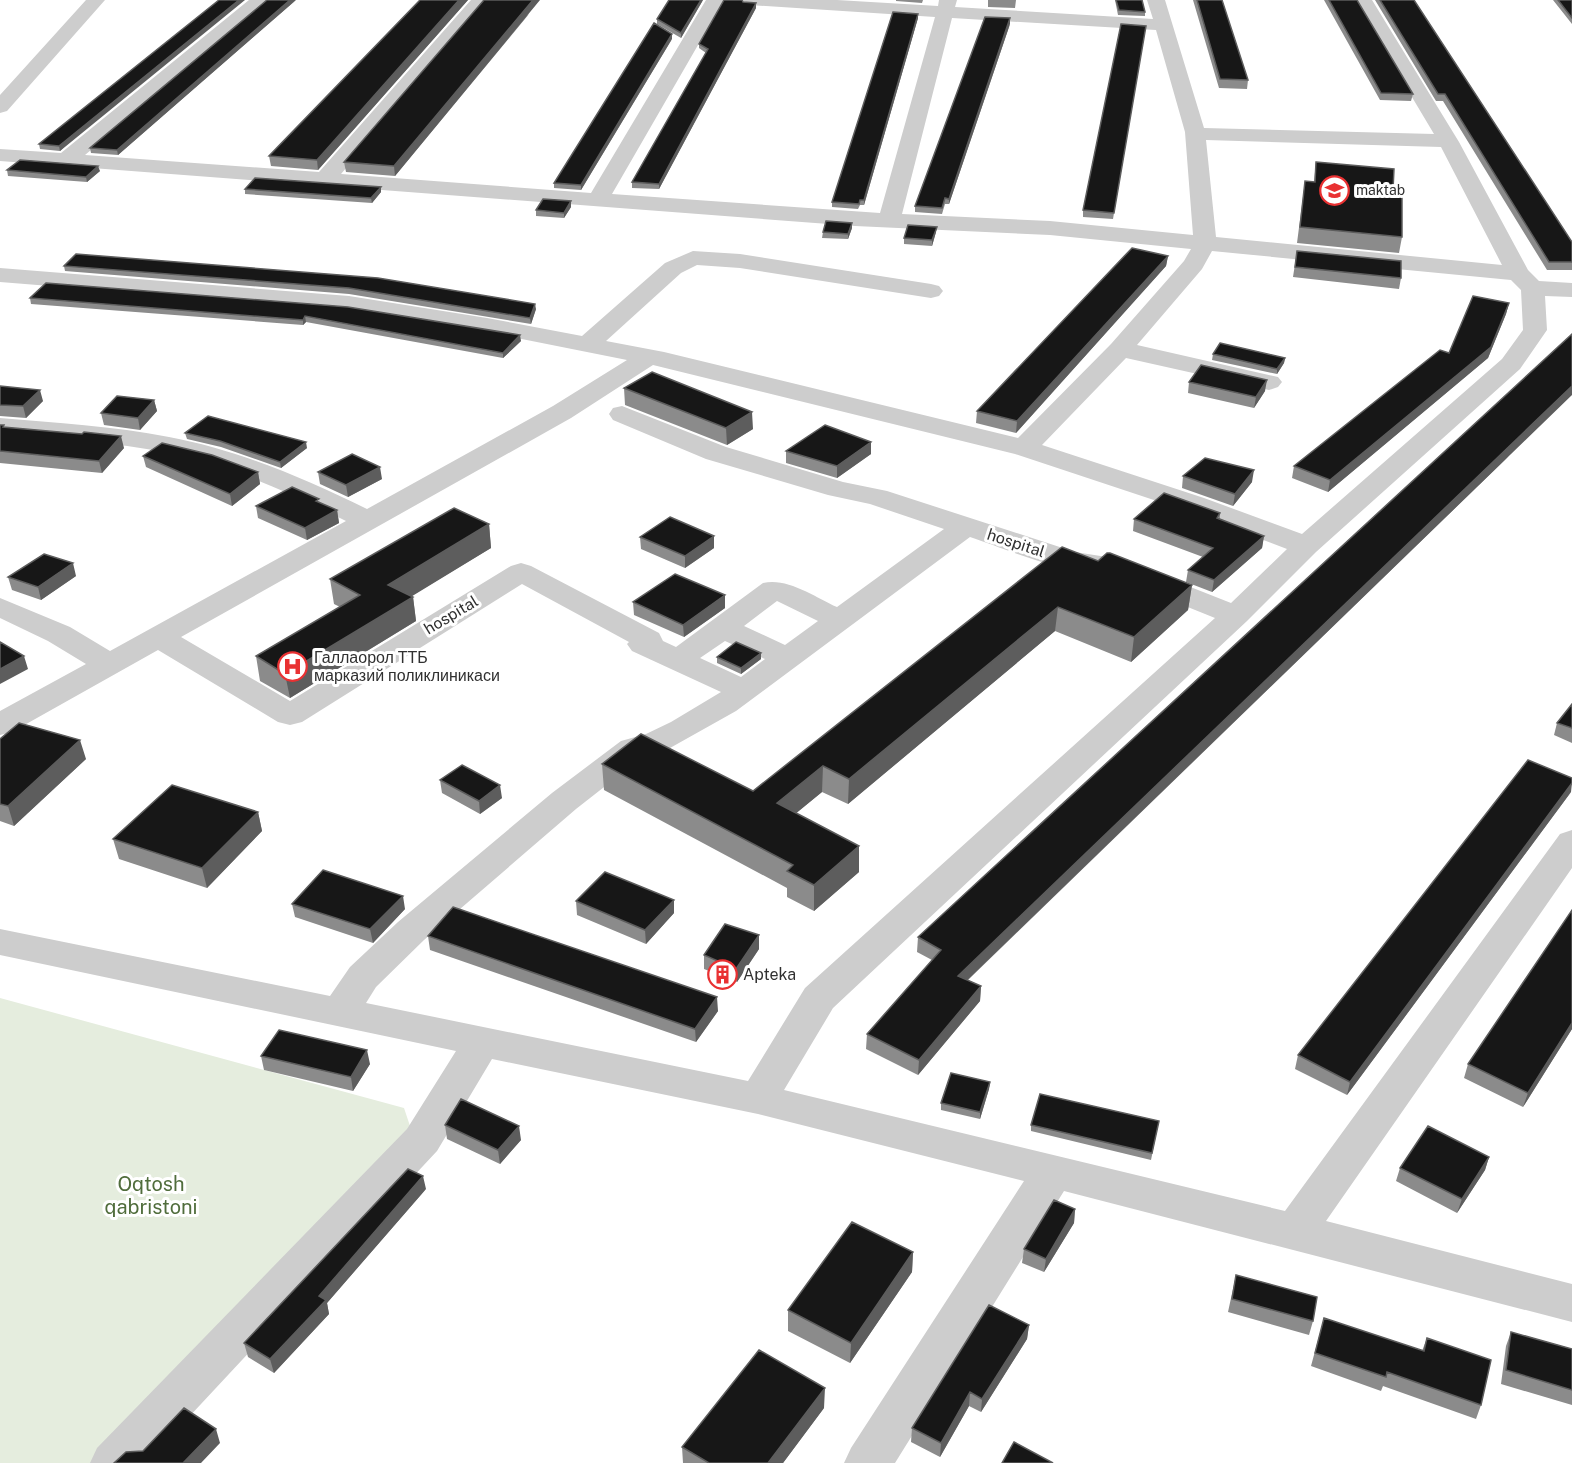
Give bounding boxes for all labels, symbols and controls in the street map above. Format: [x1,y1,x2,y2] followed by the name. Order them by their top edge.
[1319,174,1351,206] school or university icon: maktab
[1356,182,1405,198] place label: maktab
[985,525,1047,561] street label: hospital
[421,591,482,639] street label: hospital
[314,648,500,685] place label: Галлаорол ТТБ марказий поликлиникаси
[277,650,309,682] hospital icon: Галлаорол ТТБ марказий поликлиникаси
[706,958,738,990] building icon: Apteka
[743,965,796,984] place label: Apteka
[105,1172,197,1219] park label: Oqtosh qabristoni

